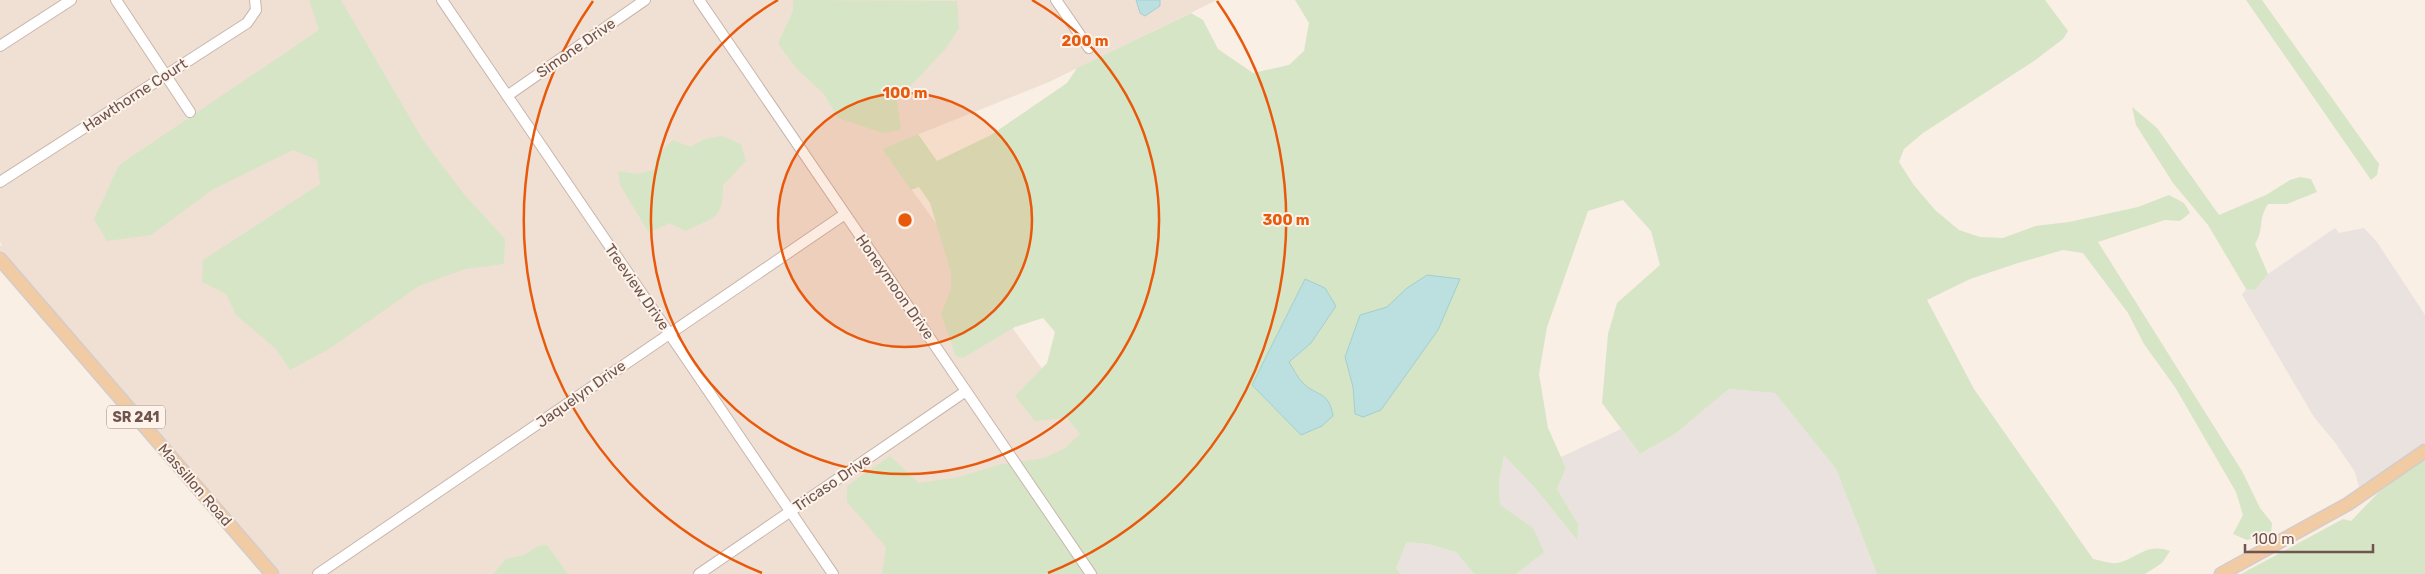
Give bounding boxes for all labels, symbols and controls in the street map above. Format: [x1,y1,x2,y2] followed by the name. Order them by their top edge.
[533,14,619,82] street label: Simone Drive
[1061,32,1109,50] text: 200 m
[79,55,191,135] street label: Hawthorne Court
[883,84,927,102] text: 100 m
[896,211,914,229] centre of rings
[1262,211,1310,229] text: 300 m
[852,231,938,343] street label: Honeymoon Drive
[601,240,673,334] street label: Treeview Drive
[533,357,629,431] street label: Jaquelyn Drive
[107,406,165,428] road number: SR 241
[154,440,236,530] street label: Massillon Road
[790,451,874,515] street label: Tricaso Drive
[2245,522,2372,554] scale bar
[2252,530,2294,548] text: 100 m

